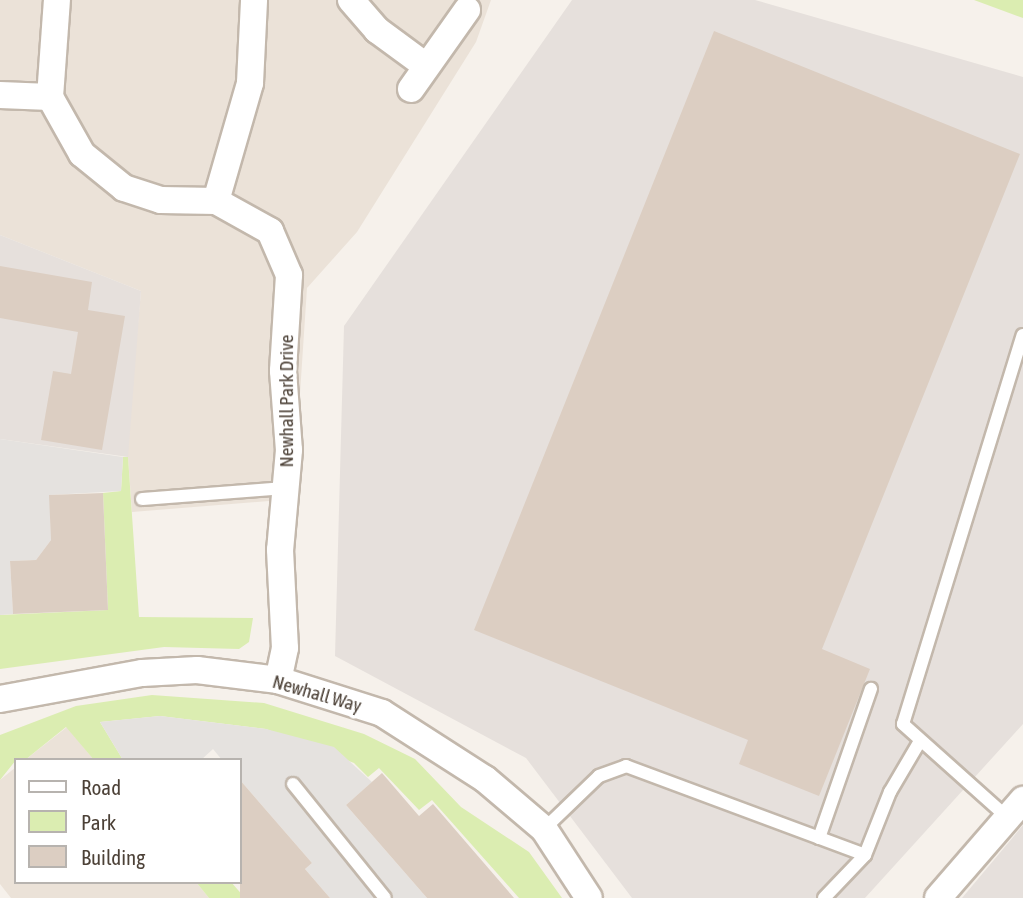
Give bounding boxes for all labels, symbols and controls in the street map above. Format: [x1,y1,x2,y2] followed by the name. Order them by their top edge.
[276,335,298,467] street label: Newhall Park Drive
[270,670,364,718] street label: Newhall Way
[14,758,242,884] legend
[81,775,121,799] text: Road
[81,810,116,834] text: Park
[81,845,145,869] text: Building

